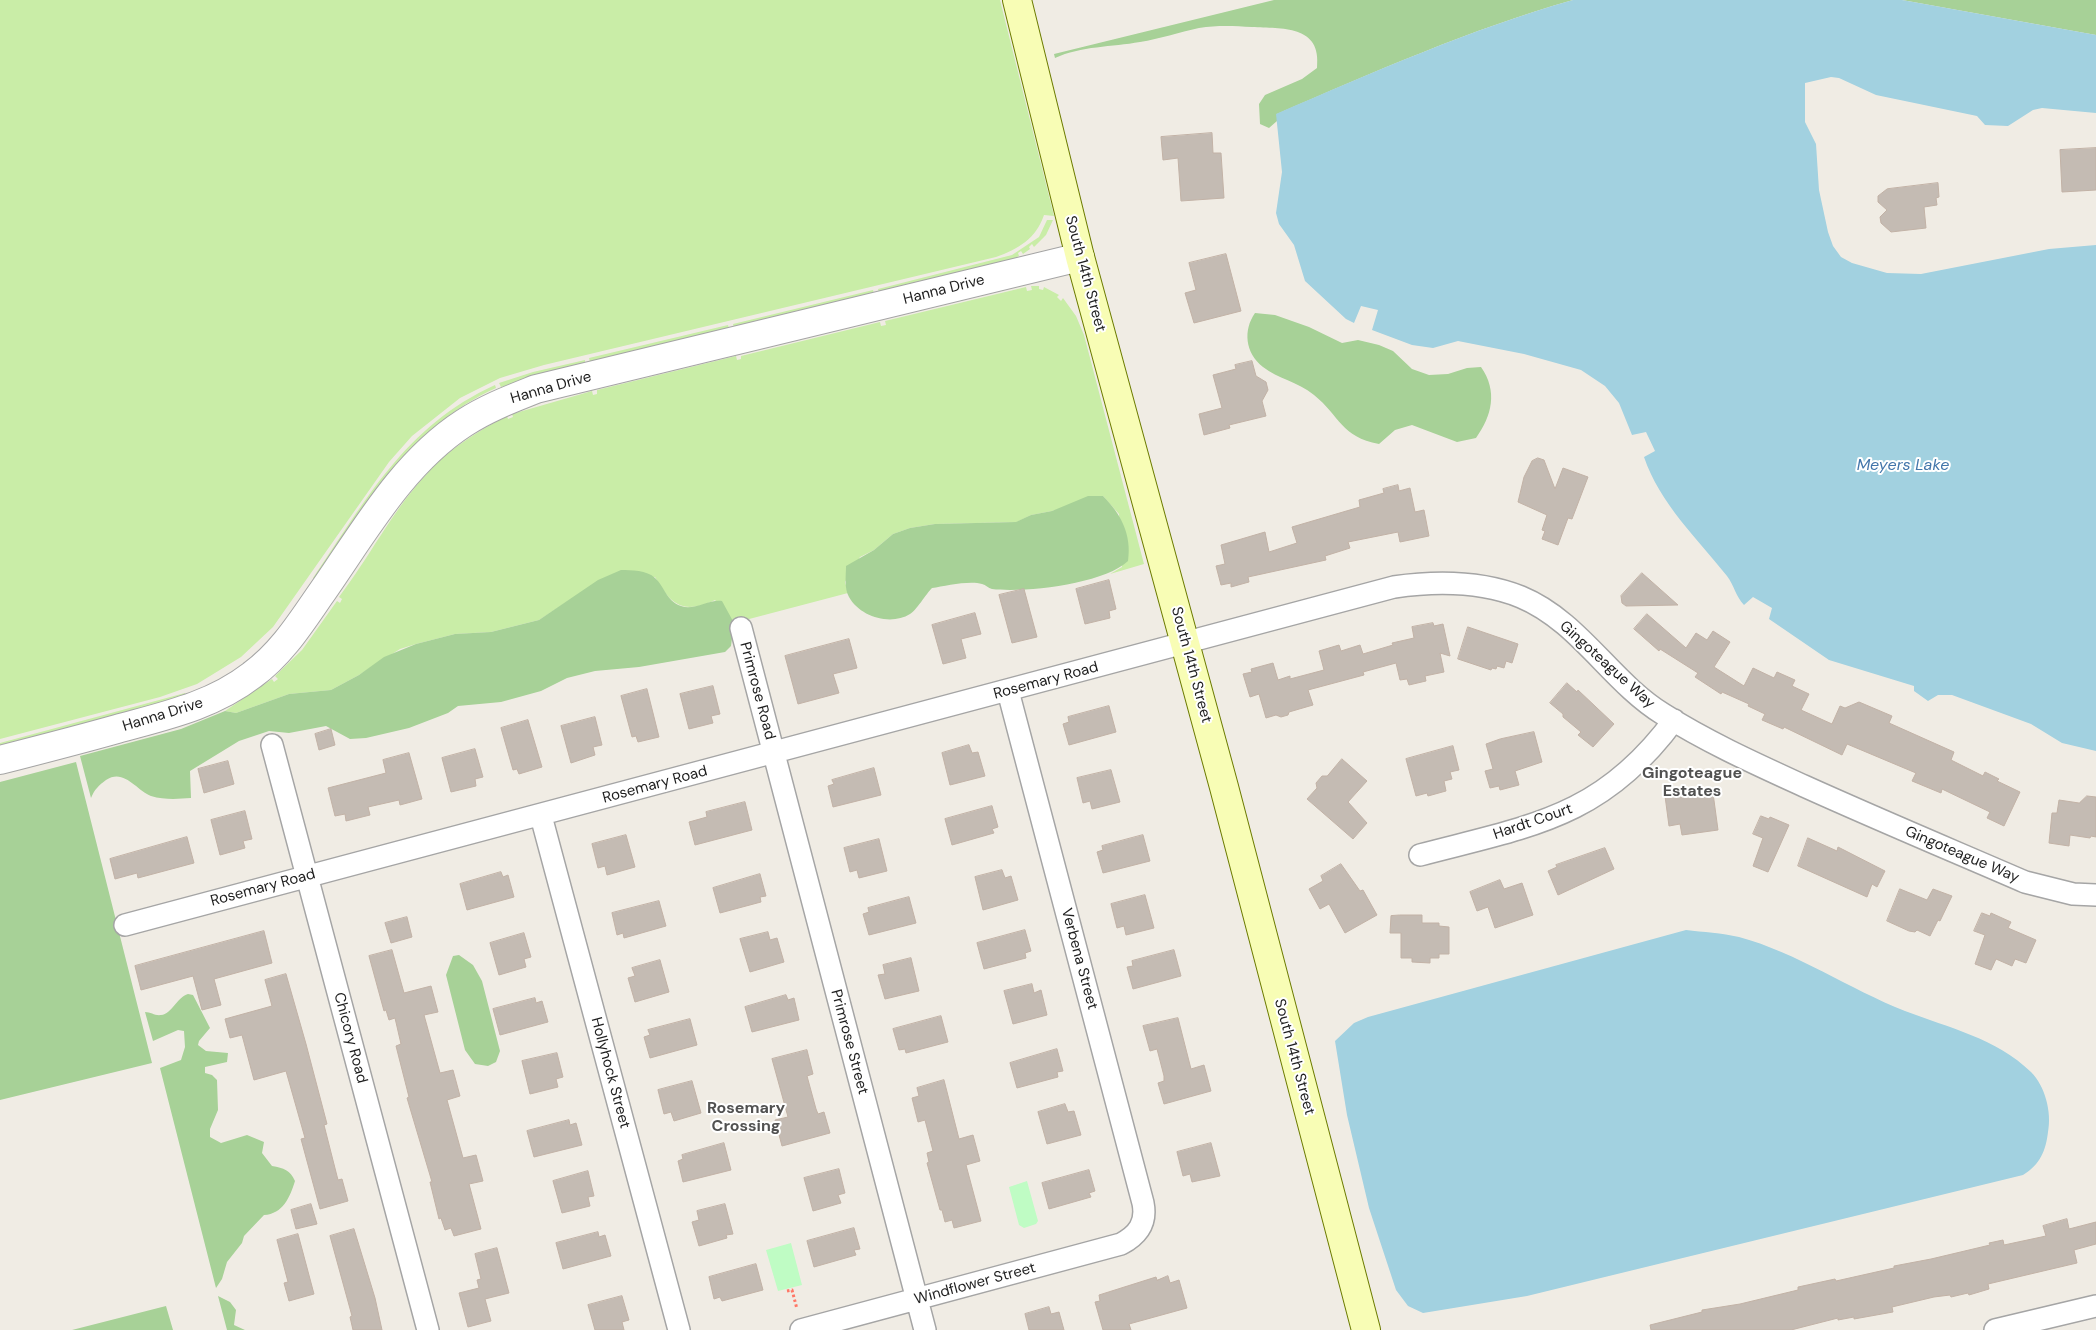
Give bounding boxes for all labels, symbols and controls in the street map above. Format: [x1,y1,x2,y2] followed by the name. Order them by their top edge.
[1061,214,1109,334] street label: South 14th Street
[901,271,987,309] street label: Hanna Drive
[508,368,594,408] street label: Hanna Drive
[1857,456,1949,476] water label: Meyers Lake
[1167,605,1215,725] street label: South 14th Street
[1556,617,1658,713] street label: Gingoteague Way
[735,640,779,742] street label: Primrose Road
[992,658,1100,704] street label: Rosemary Road
[121,694,205,736] street label: Hanna Drive
[601,762,709,808] street label: Rosemary Road
[1642,764,1742,802] district label: Gingoteague Estates
[1491,800,1575,844] street label: Hardt Court
[1902,823,2022,887] street label: Gingoteague Way
[209,865,317,911] street label: Rosemary Road
[1057,906,1101,1012] street label: Verbena Street
[826,988,872,1096] street label: Primrose Street
[329,991,371,1085] street label: Chicory Road
[1270,997,1318,1117] street label: South 14th Street
[587,1015,633,1131] street label: Hollyhock Street
[707,1099,785,1137] district label: Rosemary Crossing
[912,1259,1038,1309] street label: Windflower Street

